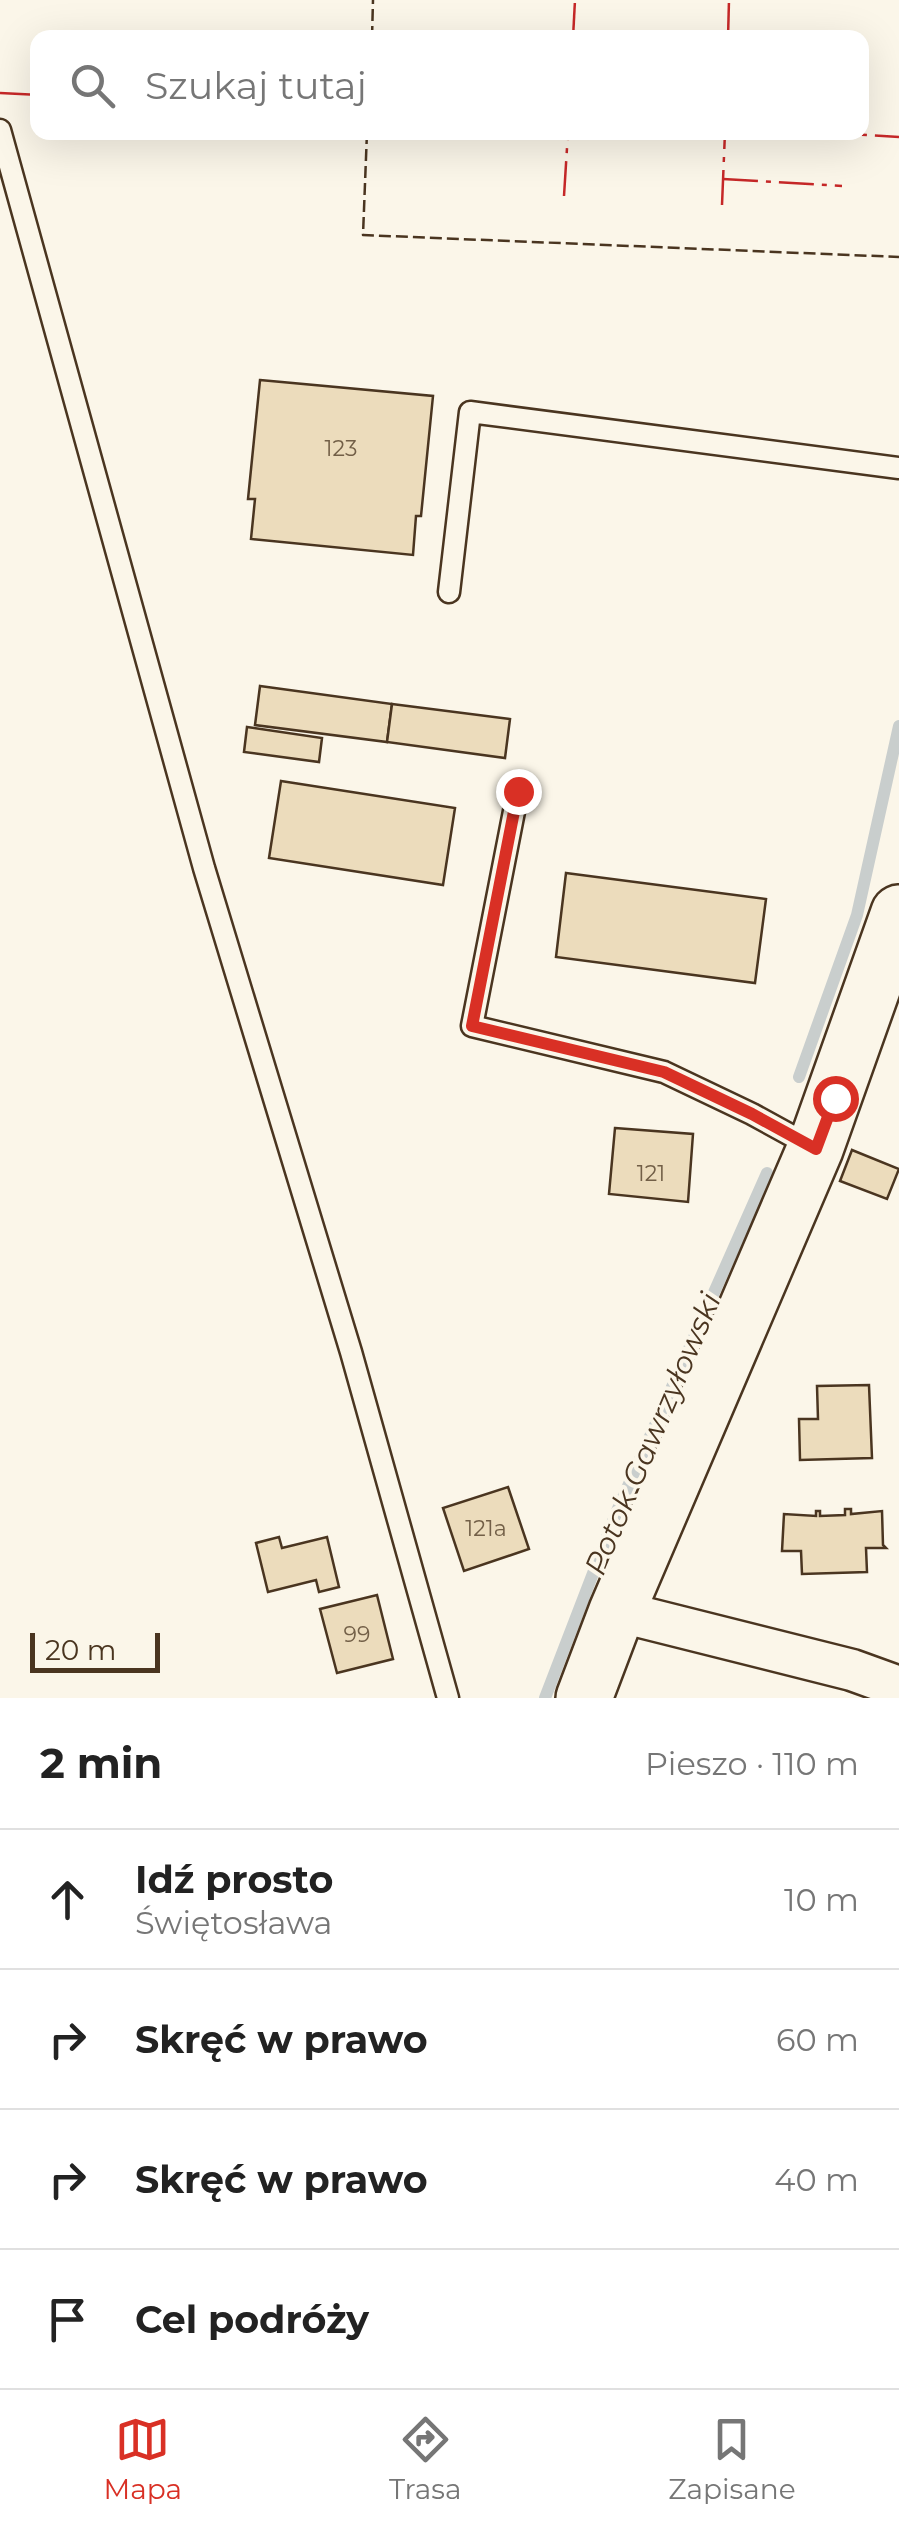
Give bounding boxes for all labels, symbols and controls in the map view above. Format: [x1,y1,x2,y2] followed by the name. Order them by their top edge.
[30,30,869,140] search box
[65,58,120,113] icon: search
[145,62,367,109] text: Szukaj tutaj
[325,435,357,462] house number: 123
[496,769,542,815] route end
[813,1076,859,1122] route start
[637,1160,665,1187] house number: 121
[576,1286,729,1580] water label: Potok Gawrzyłowski
[465,1515,507,1542] house number: 121a
[344,1621,370,1648] house number: 99
[30,1628,160,1672] scale bar
[45,1633,116,1667] text: 20 m
[40,1737,162,1789] text: 2 min
[645,1744,859,1783] text: Pieszo · 110 m
[135,1856,333,1903] text: Idź prosto
[40,1872,95,1927] icon: ahead
[784,1880,859,1919] text: 10 m
[135,1903,332,1942] text: Świętosława
[40,2012,95,2067] icon: right
[135,2016,428,2063] text: Skręć w prawo
[776,2020,859,2059] text: 60 m
[40,2152,95,2207] icon: right
[135,2156,428,2203] text: Skręć w prawo
[774,2160,859,2199] text: 40 m
[40,2292,95,2347] icon: arrive
[135,2296,369,2343] text: Cel podróży
[103,2412,182,2506] tab: Mapa
[389,2412,461,2506] tab: Trasa
[668,2412,796,2506] tab: Zapisane

